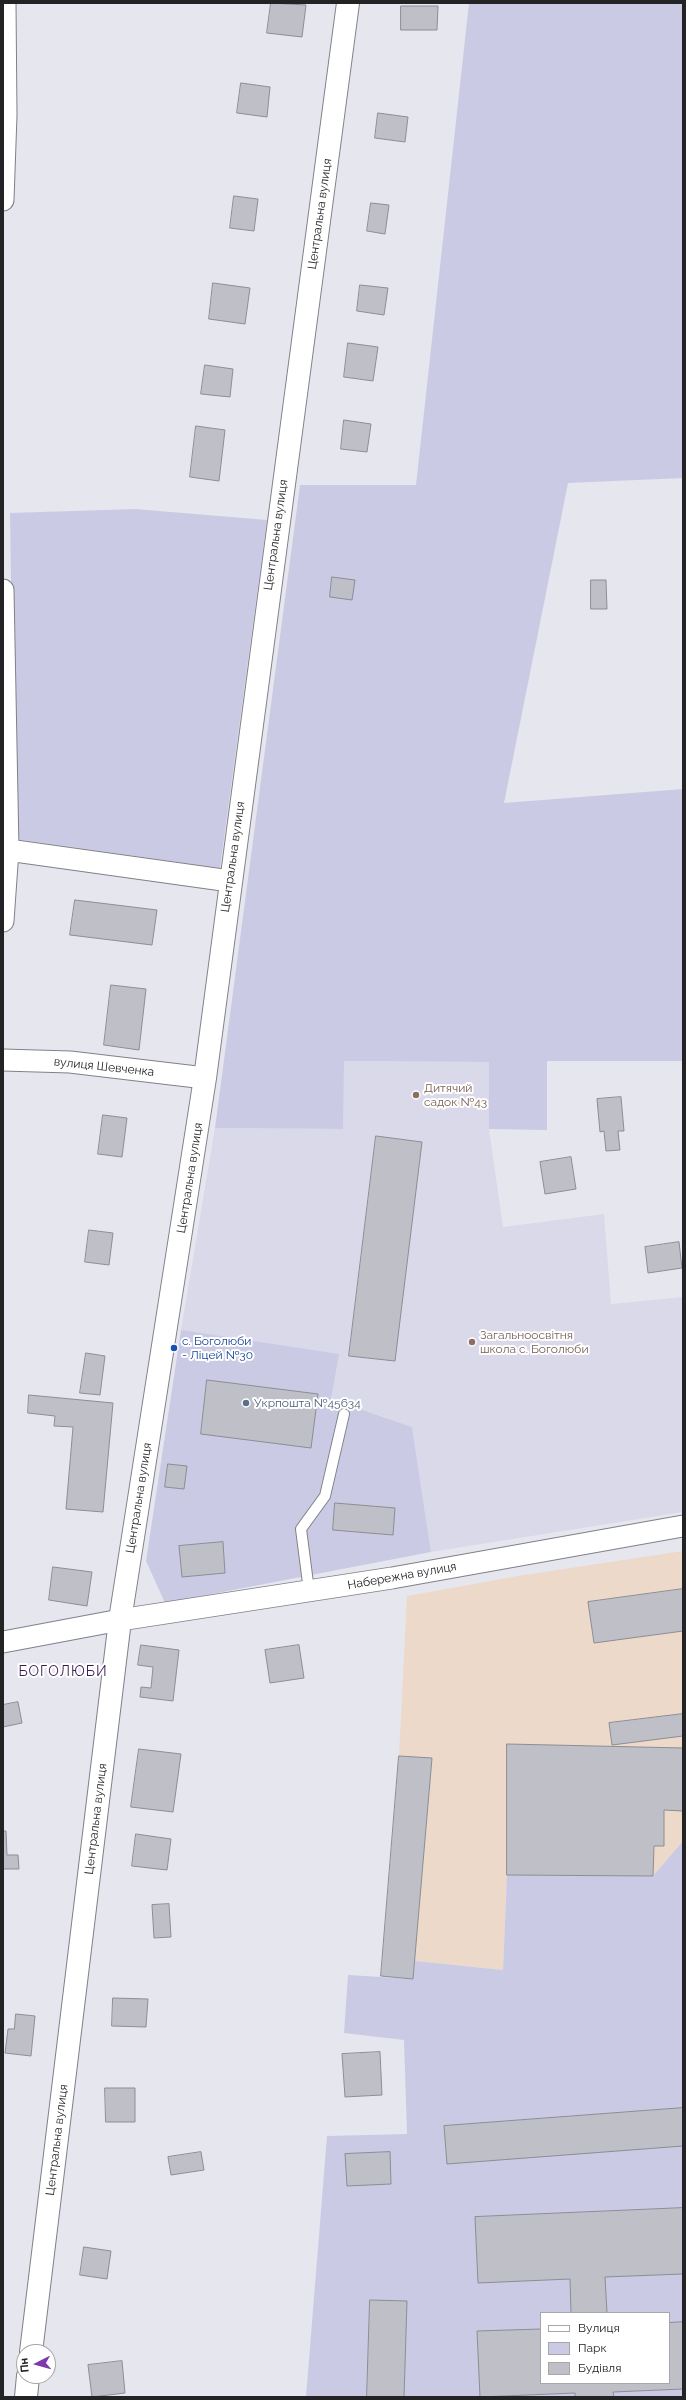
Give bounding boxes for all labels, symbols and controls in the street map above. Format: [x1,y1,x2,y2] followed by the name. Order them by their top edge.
[305,158,335,270] street label: Центральна вулиця
[261,479,291,591] street label: Центральна вулиця
[218,801,248,913] street label: Центральна вулиця
[53,1055,155,1079] street label: вулиця Шевченка
[424,1081,487,1109] place label: Дитячий садок №43
[411,1090,421,1100] marker: Дитячий садок №43
[174,1122,206,1234] street label: Центральна вулиця
[480,1328,589,1356] place label: Загальноосвітня школа с. Боголюби
[182,1334,253,1362] place label: с. Боголюби - Ліцей №30
[467,1337,477,1347] marker: Загальноосвітня школа с. Боголюби
[169,1343,179,1353] marker: с. Боголюби - Ліцей №30
[254,1396,361,1410] place label: Укрпошта №45634
[241,1398,251,1408] marker: Укрпошта №45634
[123,1442,155,1554] street label: Центральна вулиця
[346,1559,458,1593] street label: Набережна вулиця
[18,1664,108,1680] district label: БОГОЛЮБИ
[82,1763,110,1875] street label: Центральна вулиця
[43,2084,71,2196] street label: Центральна вулиця
[540,2312,670,2384] legend
[578,2321,620,2335] text: Вулиця
[578,2341,607,2355] text: Парк
[16,2344,56,2384] north arrow
[17,2357,32,2373] text: Пн
[578,2361,621,2375] text: Будівля

